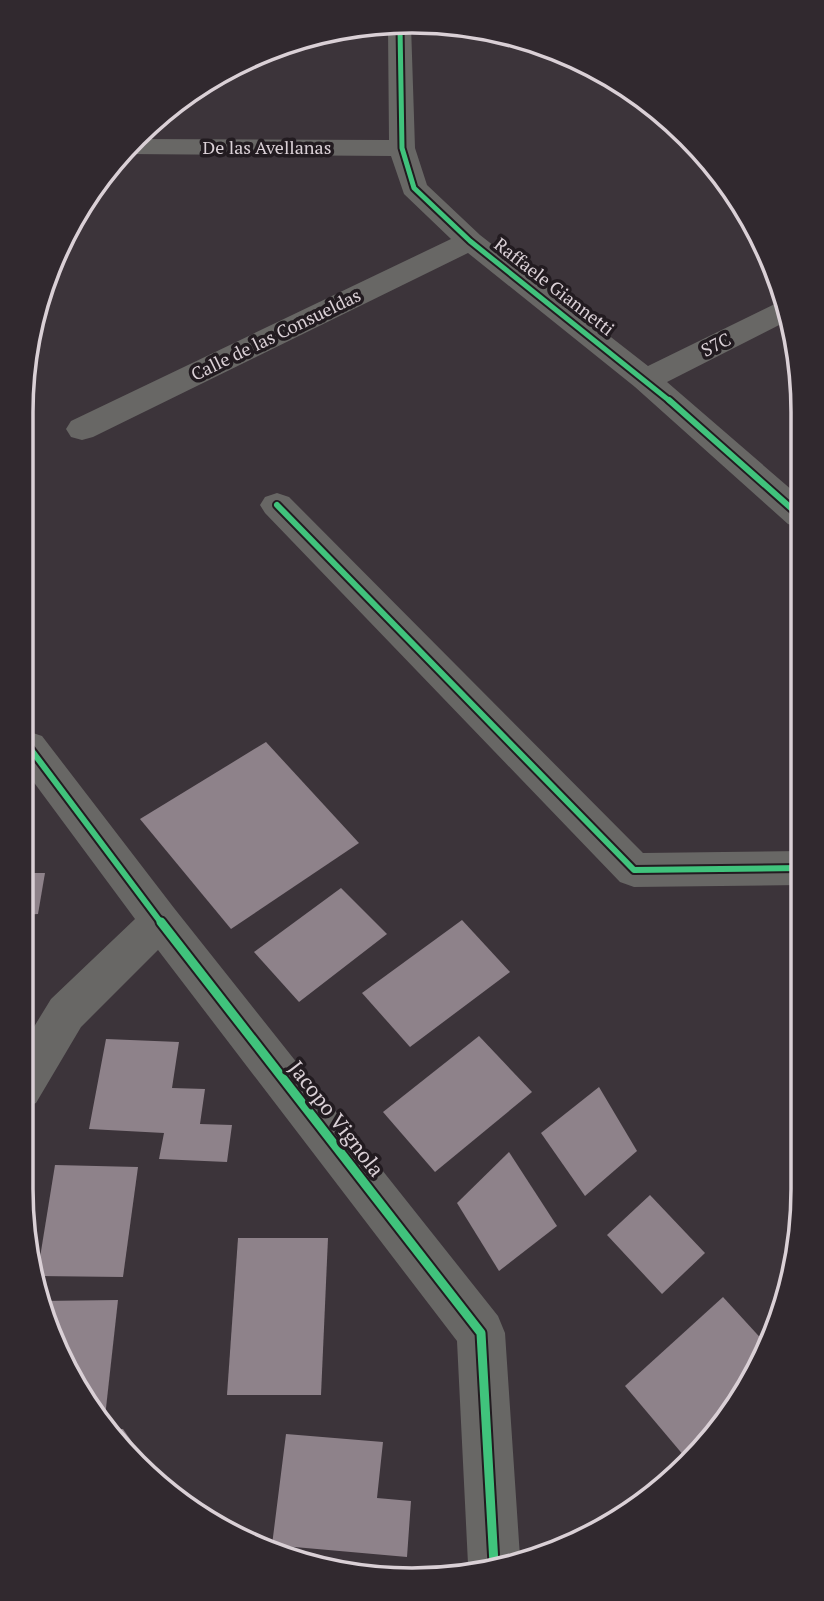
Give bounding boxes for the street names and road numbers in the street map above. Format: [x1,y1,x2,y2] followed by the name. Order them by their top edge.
[203,135,331,159] street label: De las Avellanas
[490,232,620,341] street label: Raffaele Giannetti
[187,282,365,386] street label: Calle de las Consueldas
[697,327,734,362] street label: S7C
[283,1055,391,1182] street label: Jacopo Vignola

